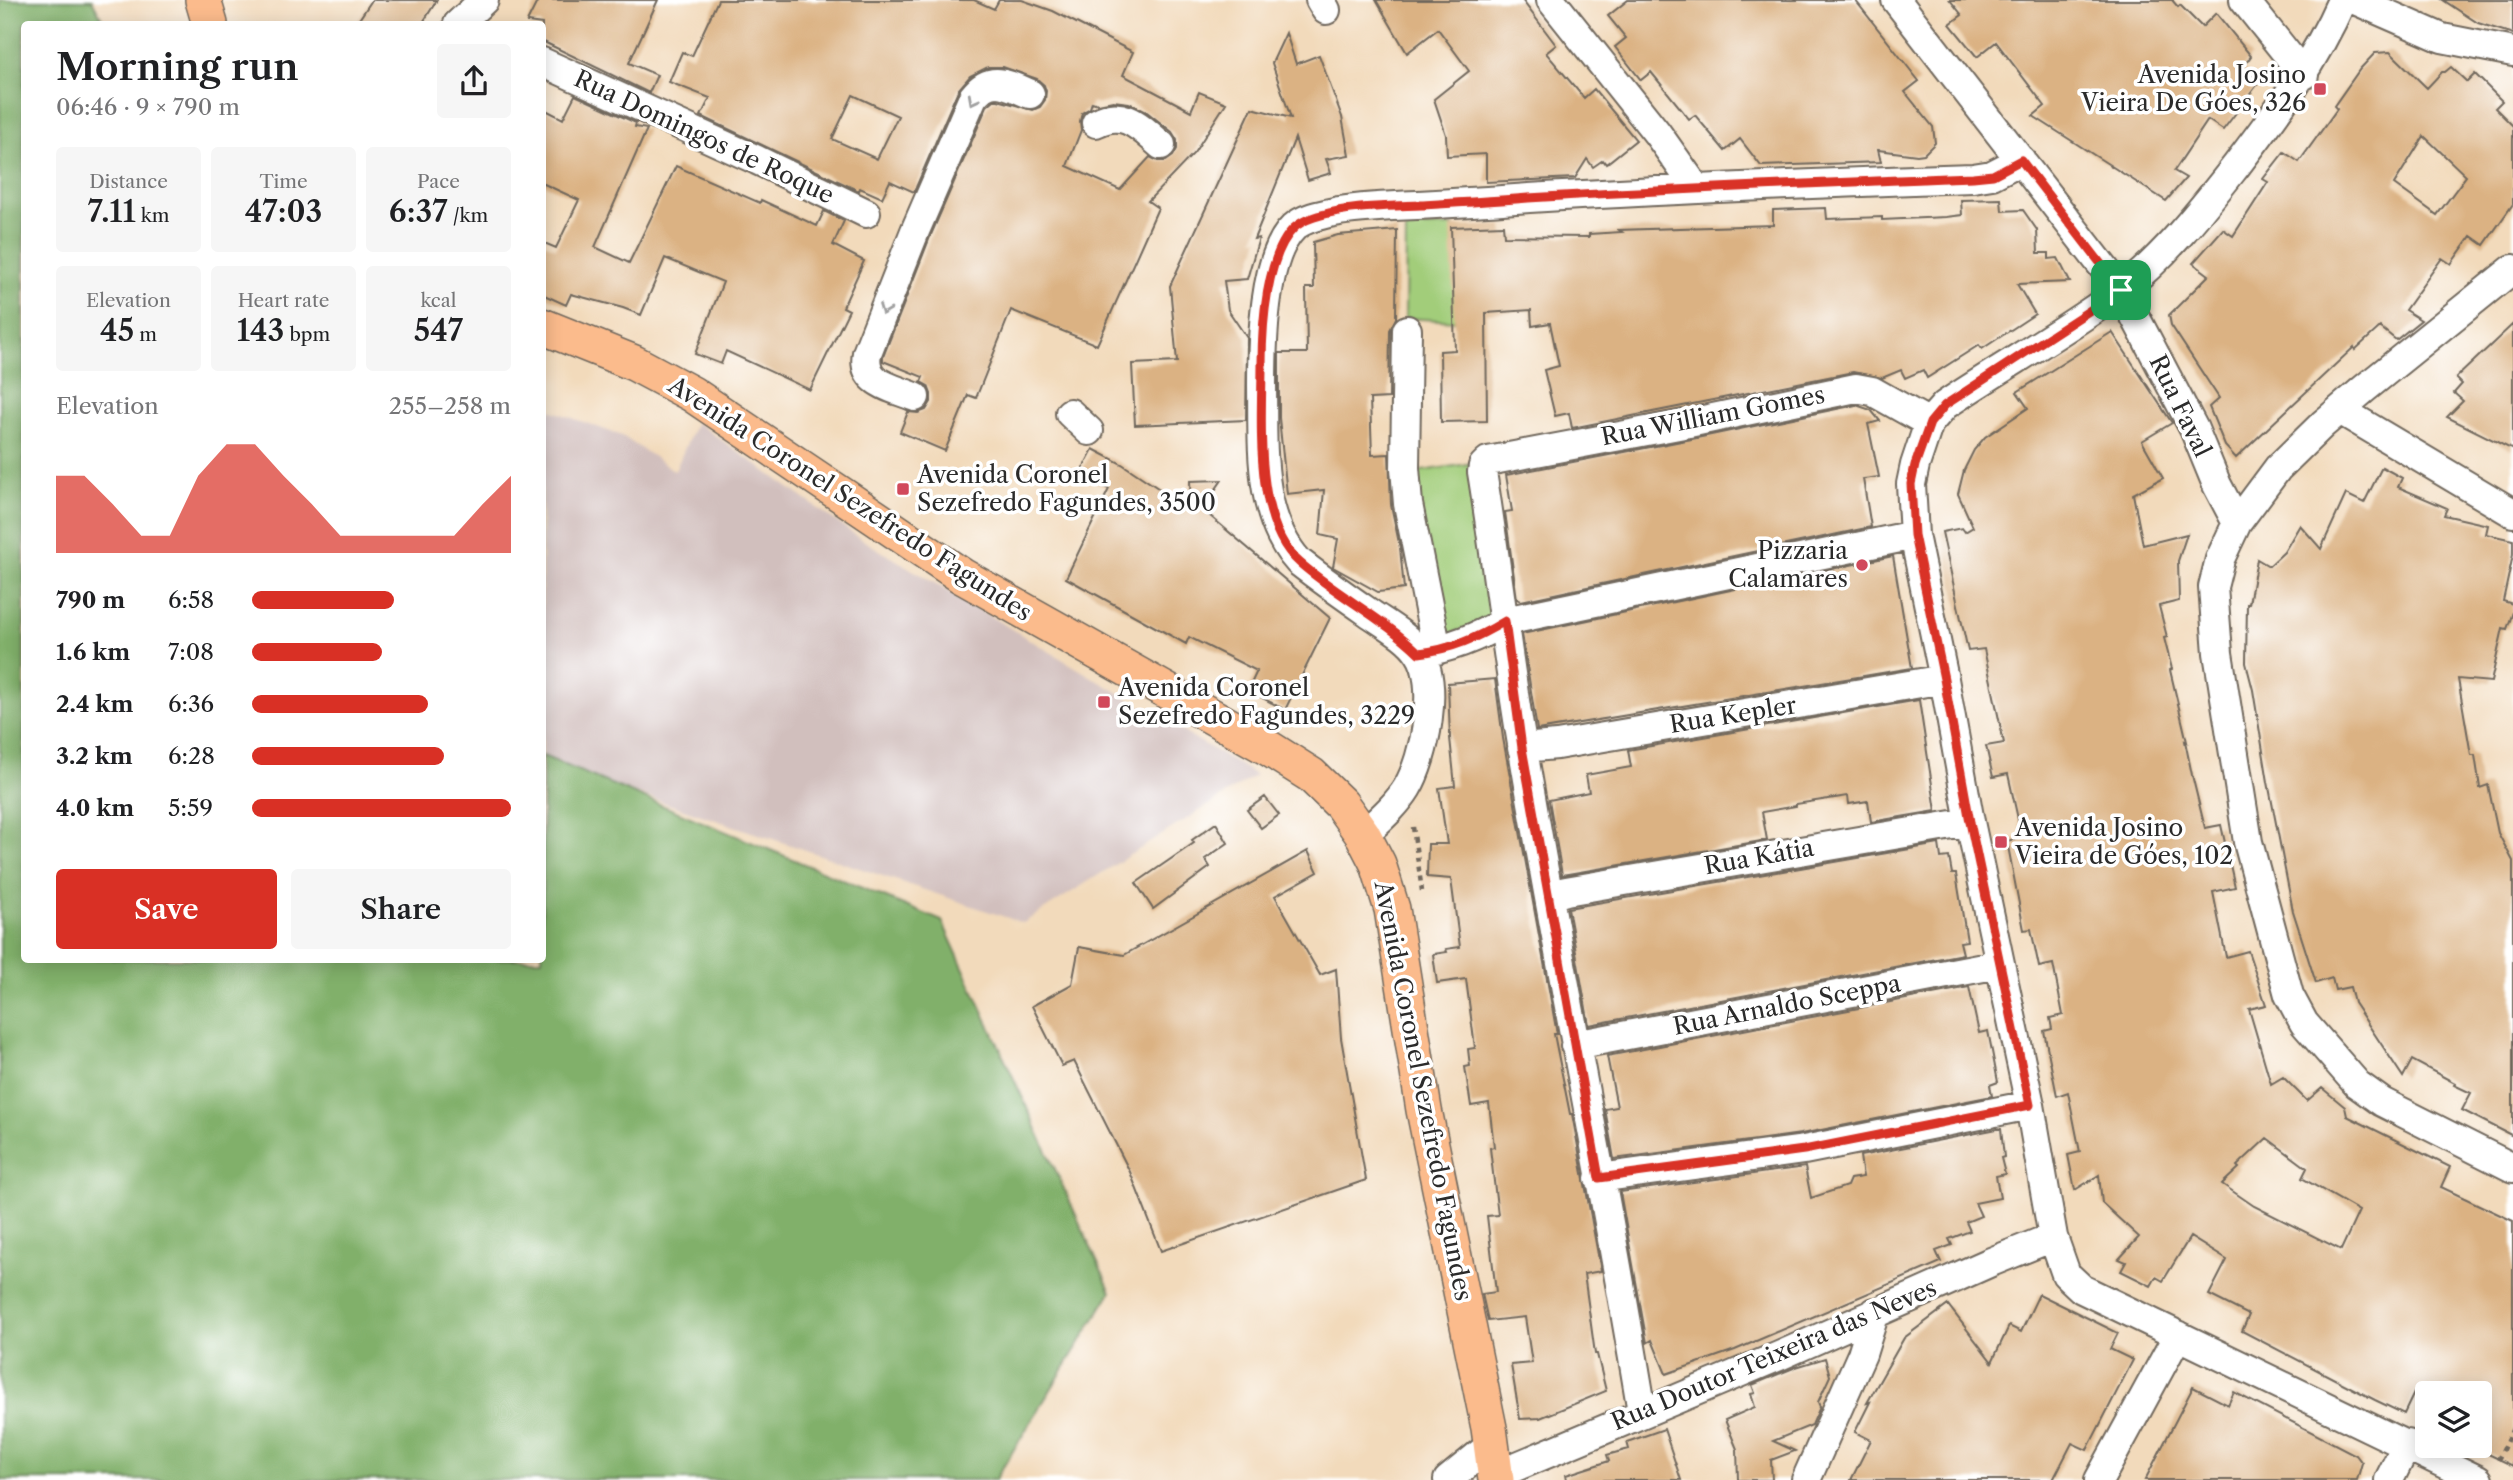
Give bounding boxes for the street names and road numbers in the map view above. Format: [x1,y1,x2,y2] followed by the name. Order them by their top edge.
[570,64,839,210] street label: Rua Domingos de Roque
[2143,350,2218,462] street label: Rua Faval
[662,370,1037,627] street label: Avenida Coronel Sezefredo Fagundes
[1599,380,1827,451] street label: Rua William Gomes
[1667,690,1798,739] street label: Rua Kepler
[1702,833,1816,880] street label: Rua Kátia
[1368,878,1478,1303] street label: Avenida Coronel Sezefredo Fagundes
[1671,968,1903,1041] street label: Rua Arnaldo Sceppa
[1607,1273,1941,1436] street label: Rua Doutor Teixeira das Neves

